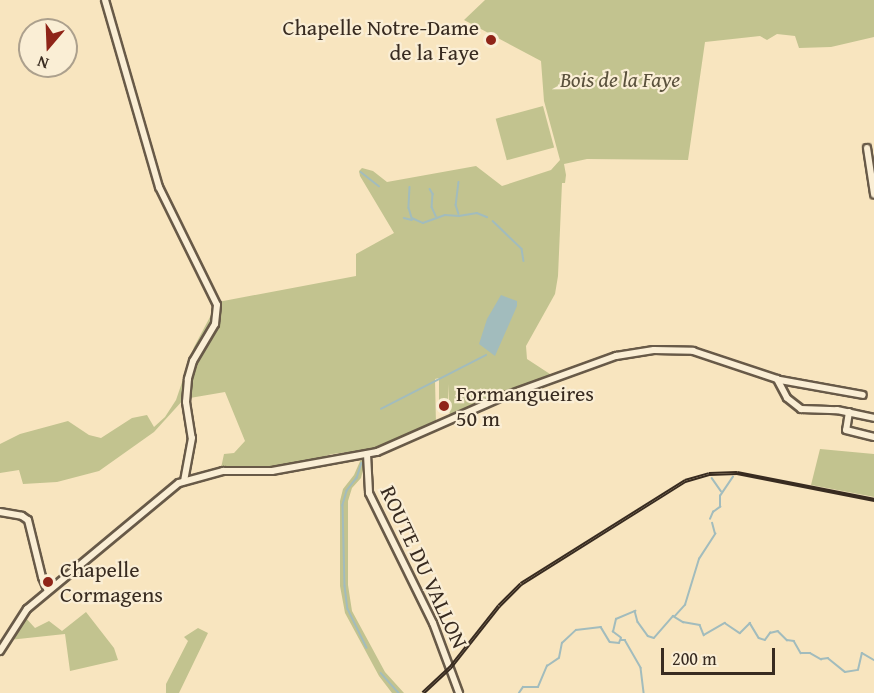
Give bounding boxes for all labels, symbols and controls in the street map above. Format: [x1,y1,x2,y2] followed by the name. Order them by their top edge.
[283,14,479,66] place label: Chapelle Notre-Dame de la Faye
[18,18,78,78] north arrow
[484,33,498,47] marker: Chapelle Notre-Dame de la Faye
[34,50,52,76] text: N
[560,67,680,93] park label: Bois de la Faye
[456,380,594,432] place label: Formangueires 50 m
[437,399,451,413] marker: Formangueires 50 m
[375,482,473,652] street label: ROUTE DU VALLON
[60,556,163,608] place label: Chapelle Cormagens
[41,575,55,589] marker: Chapelle Cormagens
[664,636,778,674] scale bar
[672,645,717,672] text: 200 m

